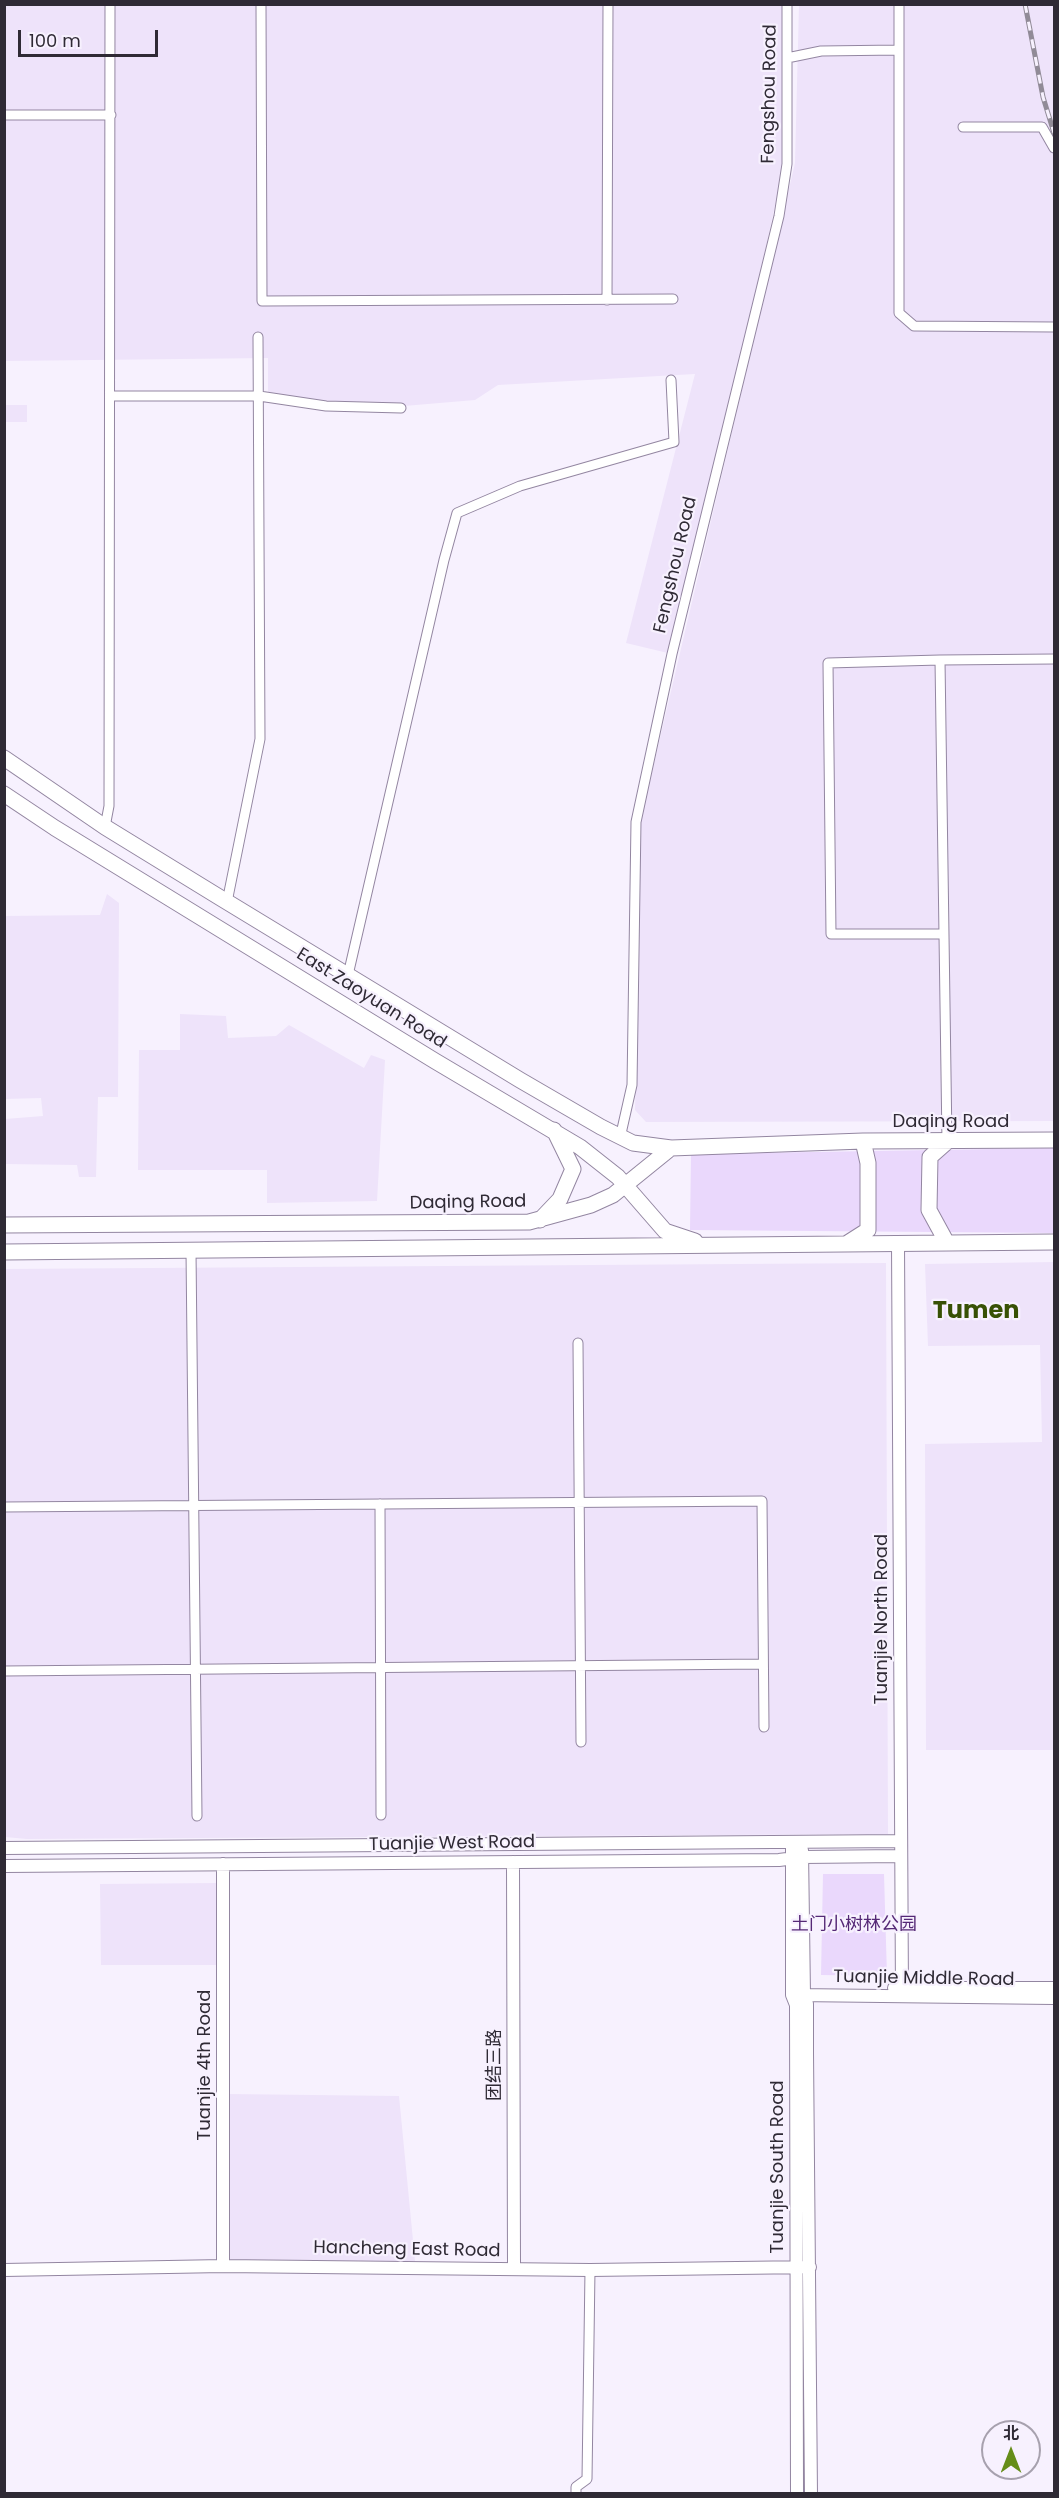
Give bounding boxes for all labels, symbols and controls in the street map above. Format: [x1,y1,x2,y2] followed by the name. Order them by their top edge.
[21,18,160,56] scale bar
[758,24,782,164] street label: Fengshou Road
[29,28,81,53] text: 100 m
[650,495,702,635] street label: Fengshou Road
[292,944,450,1054] street label: East Zaoyuan Road
[893,1111,1009,1133] street label: Daqing Road
[409,1191,527,1215] street label: Daqing Road
[933,1298,1019,1326] district label: Tumen
[871,1534,893,1704] street label: Tuanjie North Road
[369,1832,535,1856] street label: Tuanjie West Road
[791,1914,917,1936] park label: 土门小树林公园
[833,1967,1015,1991] street label: Tuanjie Middle Road
[194,1990,216,2140] street label: Tuanjie 4th Road
[484,2029,506,2101] street label: 团结三路
[767,2080,789,2254] street label: Tuanjie South Road
[313,2238,501,2262] street label: Hancheng East Road
[981,2420,1041,2480] north arrow
[1003,2422,1019,2445] text: 北

